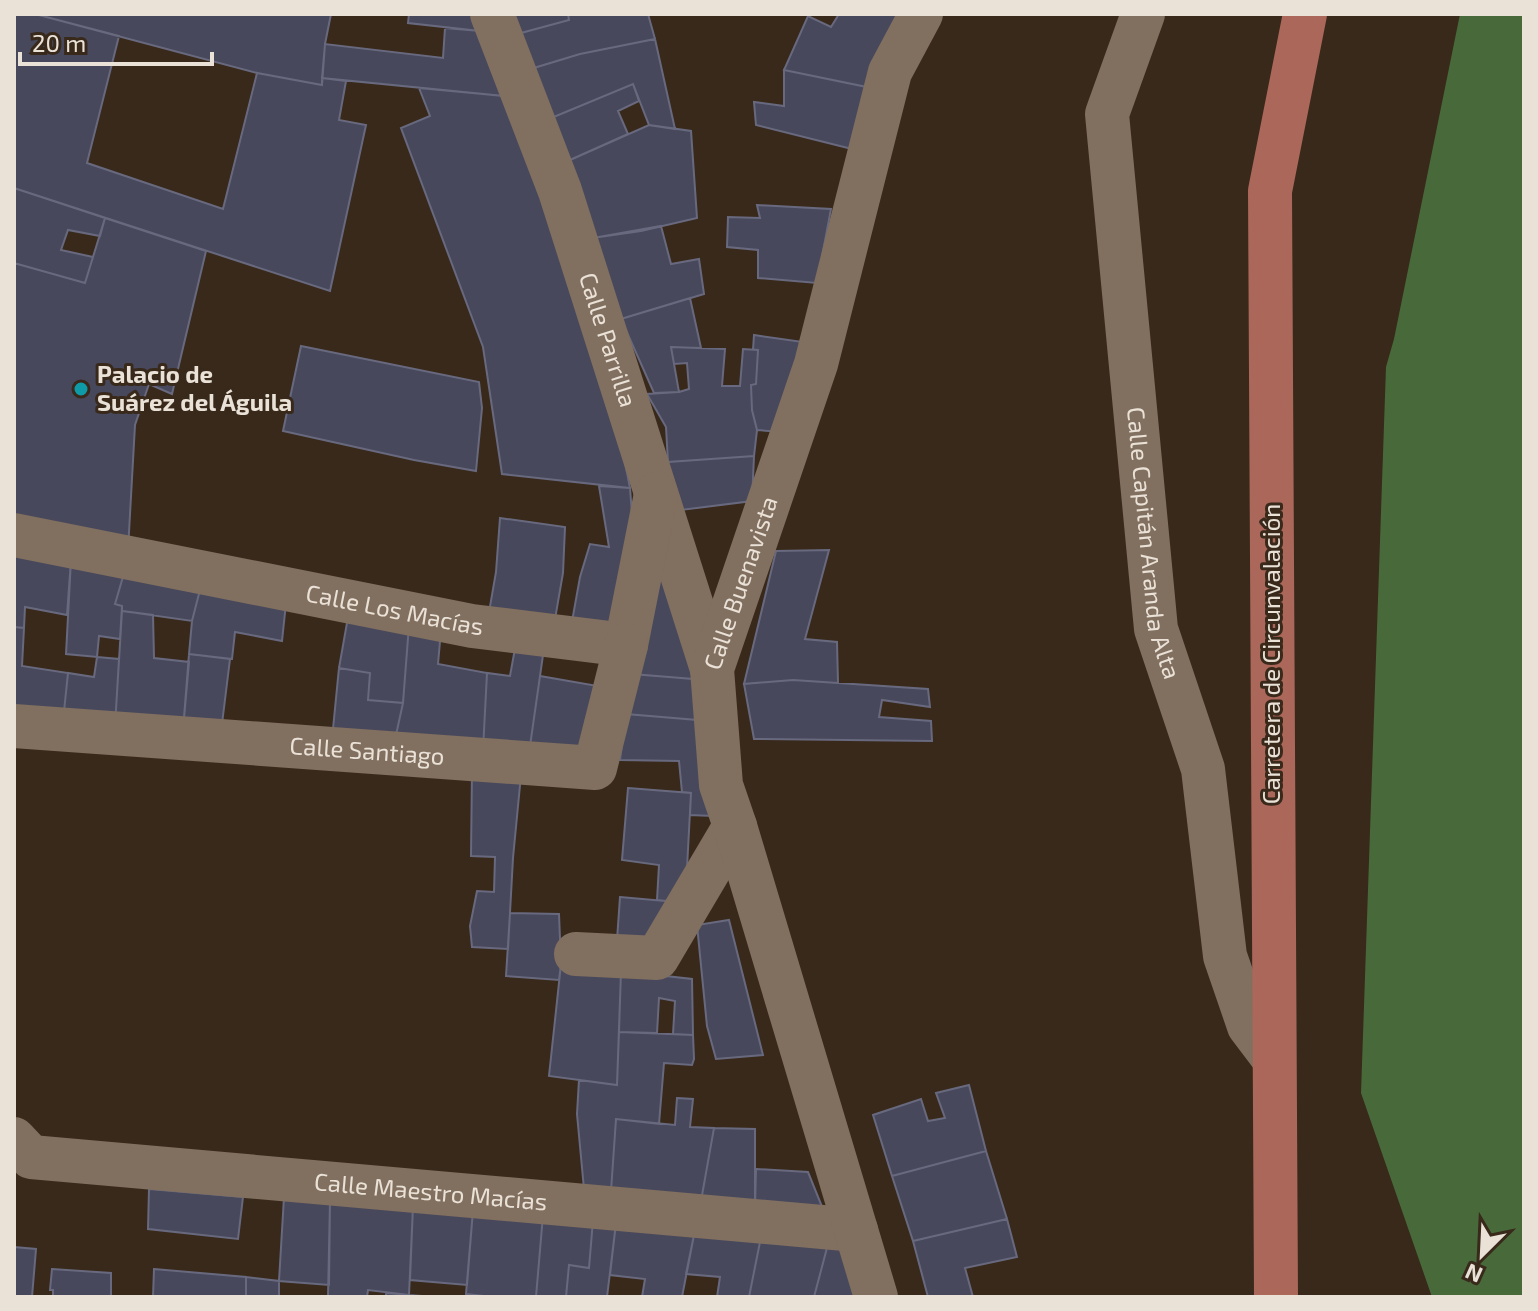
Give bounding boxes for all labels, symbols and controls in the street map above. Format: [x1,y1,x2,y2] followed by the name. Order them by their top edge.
[20,16,212,66] scale bar
[32,28,86,57] text: 20 m
[574,269,644,410] street label: Calle Parrilla
[97,359,292,416] place label: Palacio de Suárez del Águila
[72,380,90,398] marker: Palacio de Suárez del Águila
[1122,405,1188,682] street label: Calle Capitán Aranda Alta
[697,492,783,673] street label: Calle Buenavista
[1256,504,1285,804] street label: Carretera de Circunvalación
[304,577,485,640] street label: Calle Los Macías
[289,730,446,770] street label: Calle Santiago
[313,1166,548,1216] street label: Calle Maestro Macías
[1442,1215,1522,1295] north arrow
[1461,1259,1486,1289] text: N

